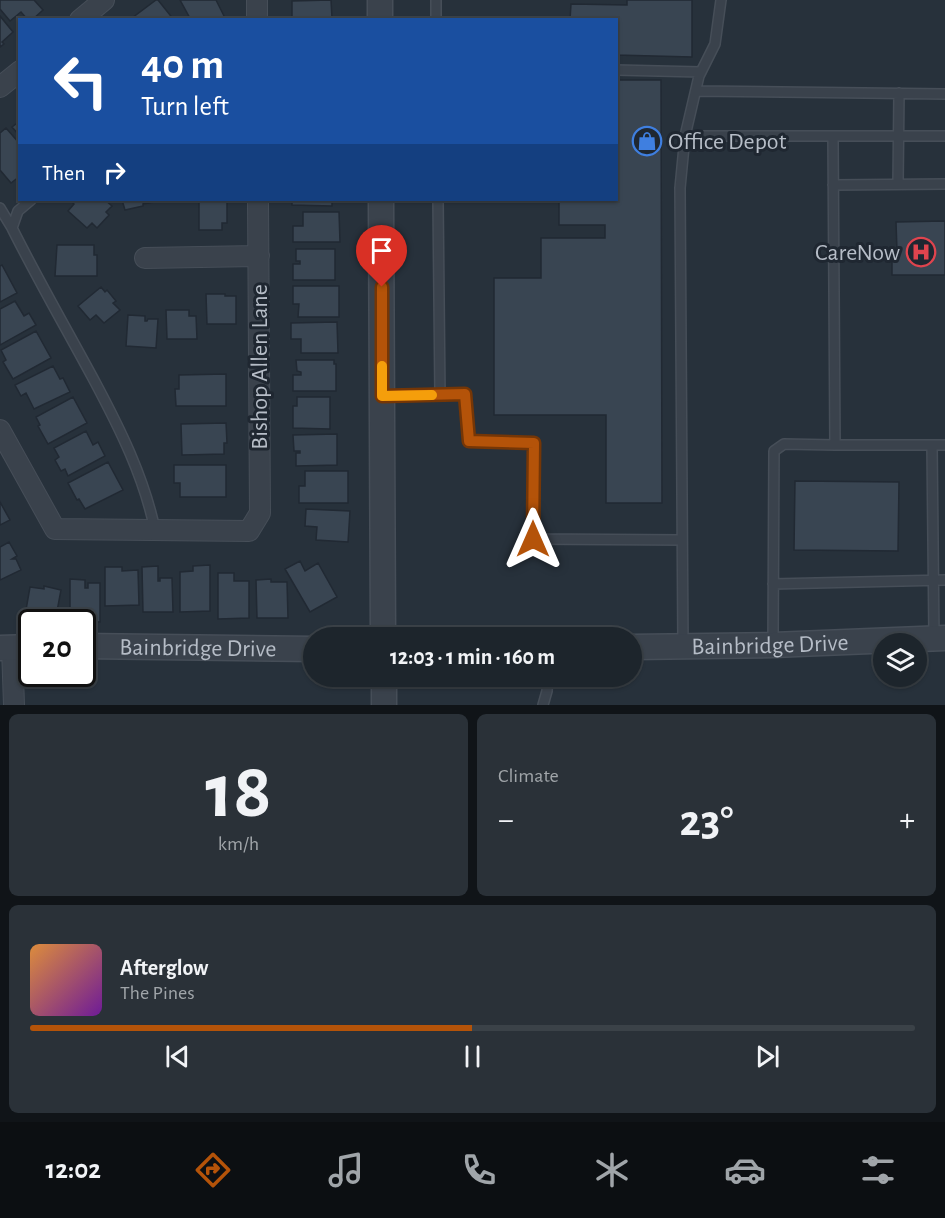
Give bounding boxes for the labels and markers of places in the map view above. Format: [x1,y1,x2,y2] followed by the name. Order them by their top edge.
[631,125,663,157] shop icon: Office Depot
[668,130,787,154] place label: Office Depot
[356,225,407,287] pin
[905,236,937,268] hospital icon: CareNow
[815,241,900,265] place label: CareNow

